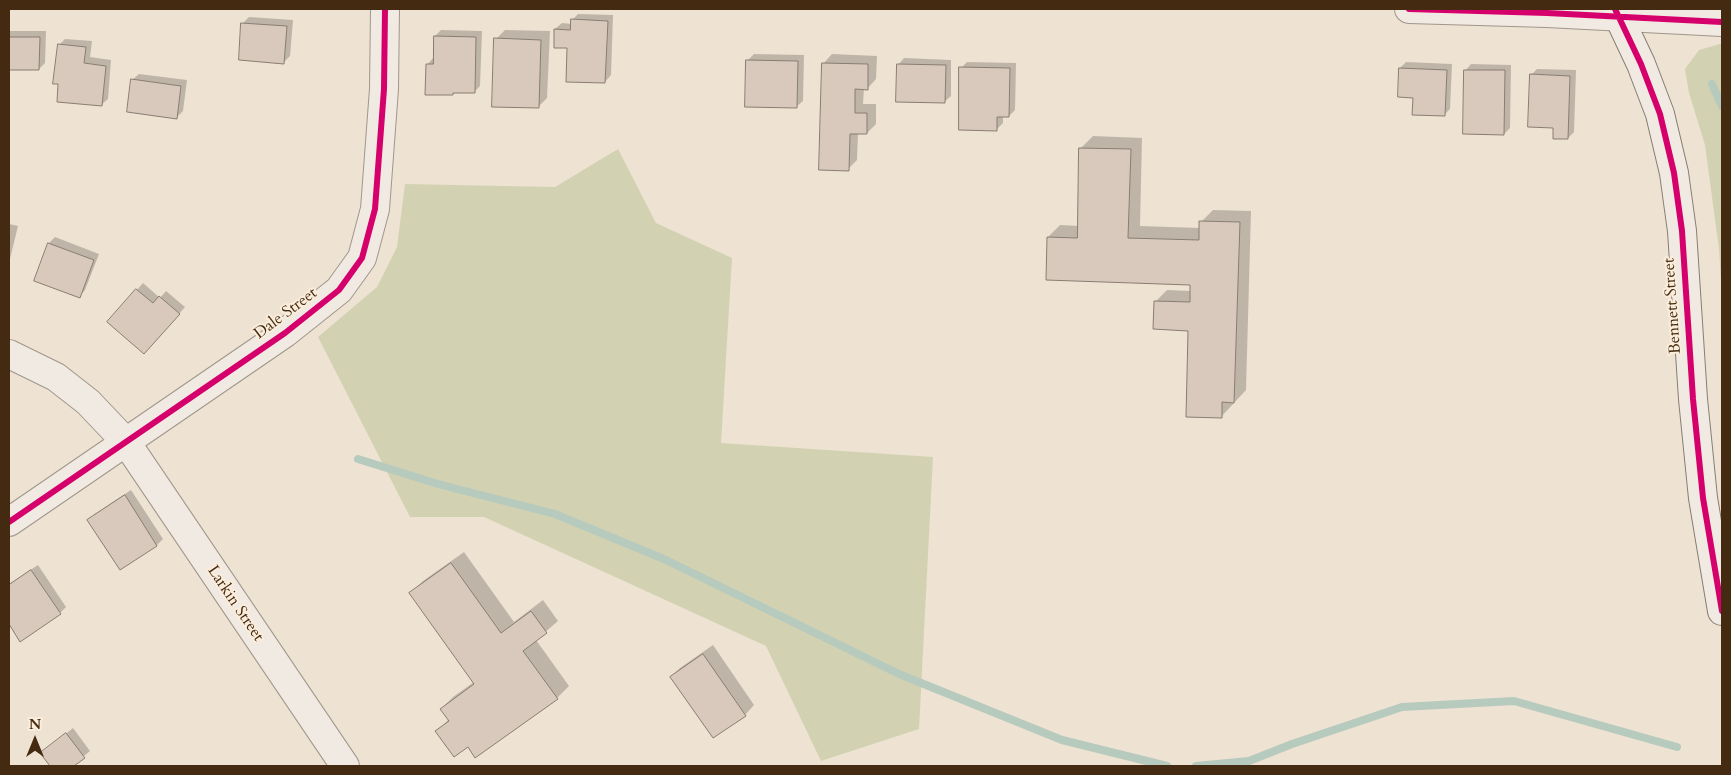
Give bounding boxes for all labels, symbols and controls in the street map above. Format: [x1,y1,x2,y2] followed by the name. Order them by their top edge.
[1660,257,1686,355] street label: Bennett Street
[251,284,321,344] street label: Dale Street
[203,562,267,646] street label: Larkin Street
[10,715,60,765] north arrow
[29,715,41,734] text: N

